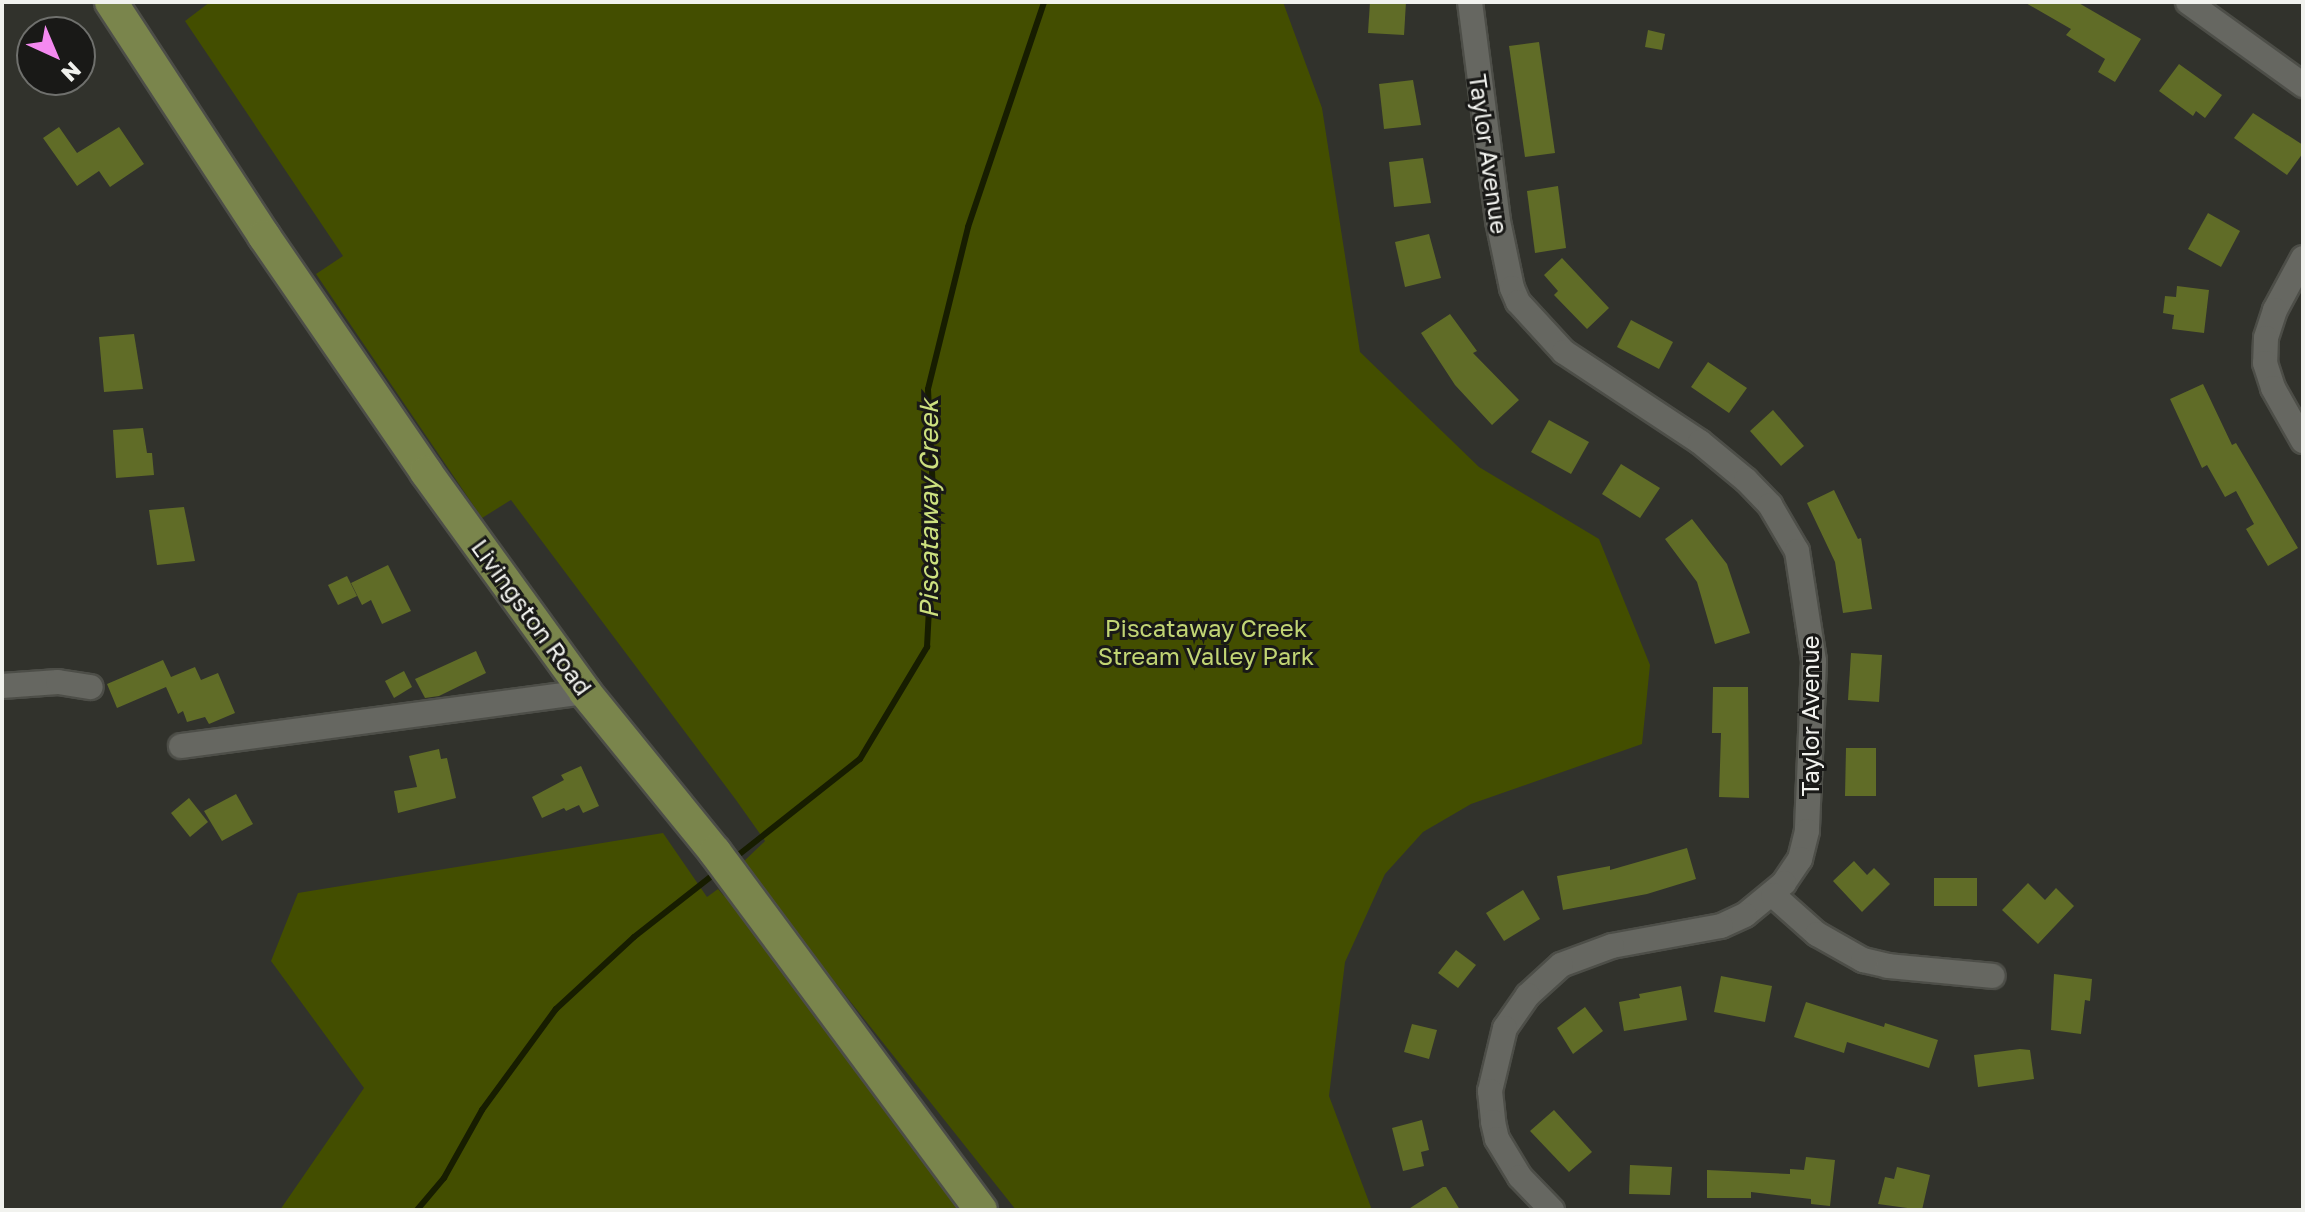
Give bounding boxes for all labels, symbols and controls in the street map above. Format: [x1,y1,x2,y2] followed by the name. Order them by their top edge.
[16,16,96,96] north arrow
[56,57,87,88] text: N
[1464,72,1514,236] street label: Taylor Avenue
[913,399,945,619] water label: Piscataway Creek
[466,533,598,701] street label: Livingston Road
[1098,614,1314,670] park label: Piscataway Creek Stream Valley Park
[1796,635,1824,797] street label: Taylor Avenue

